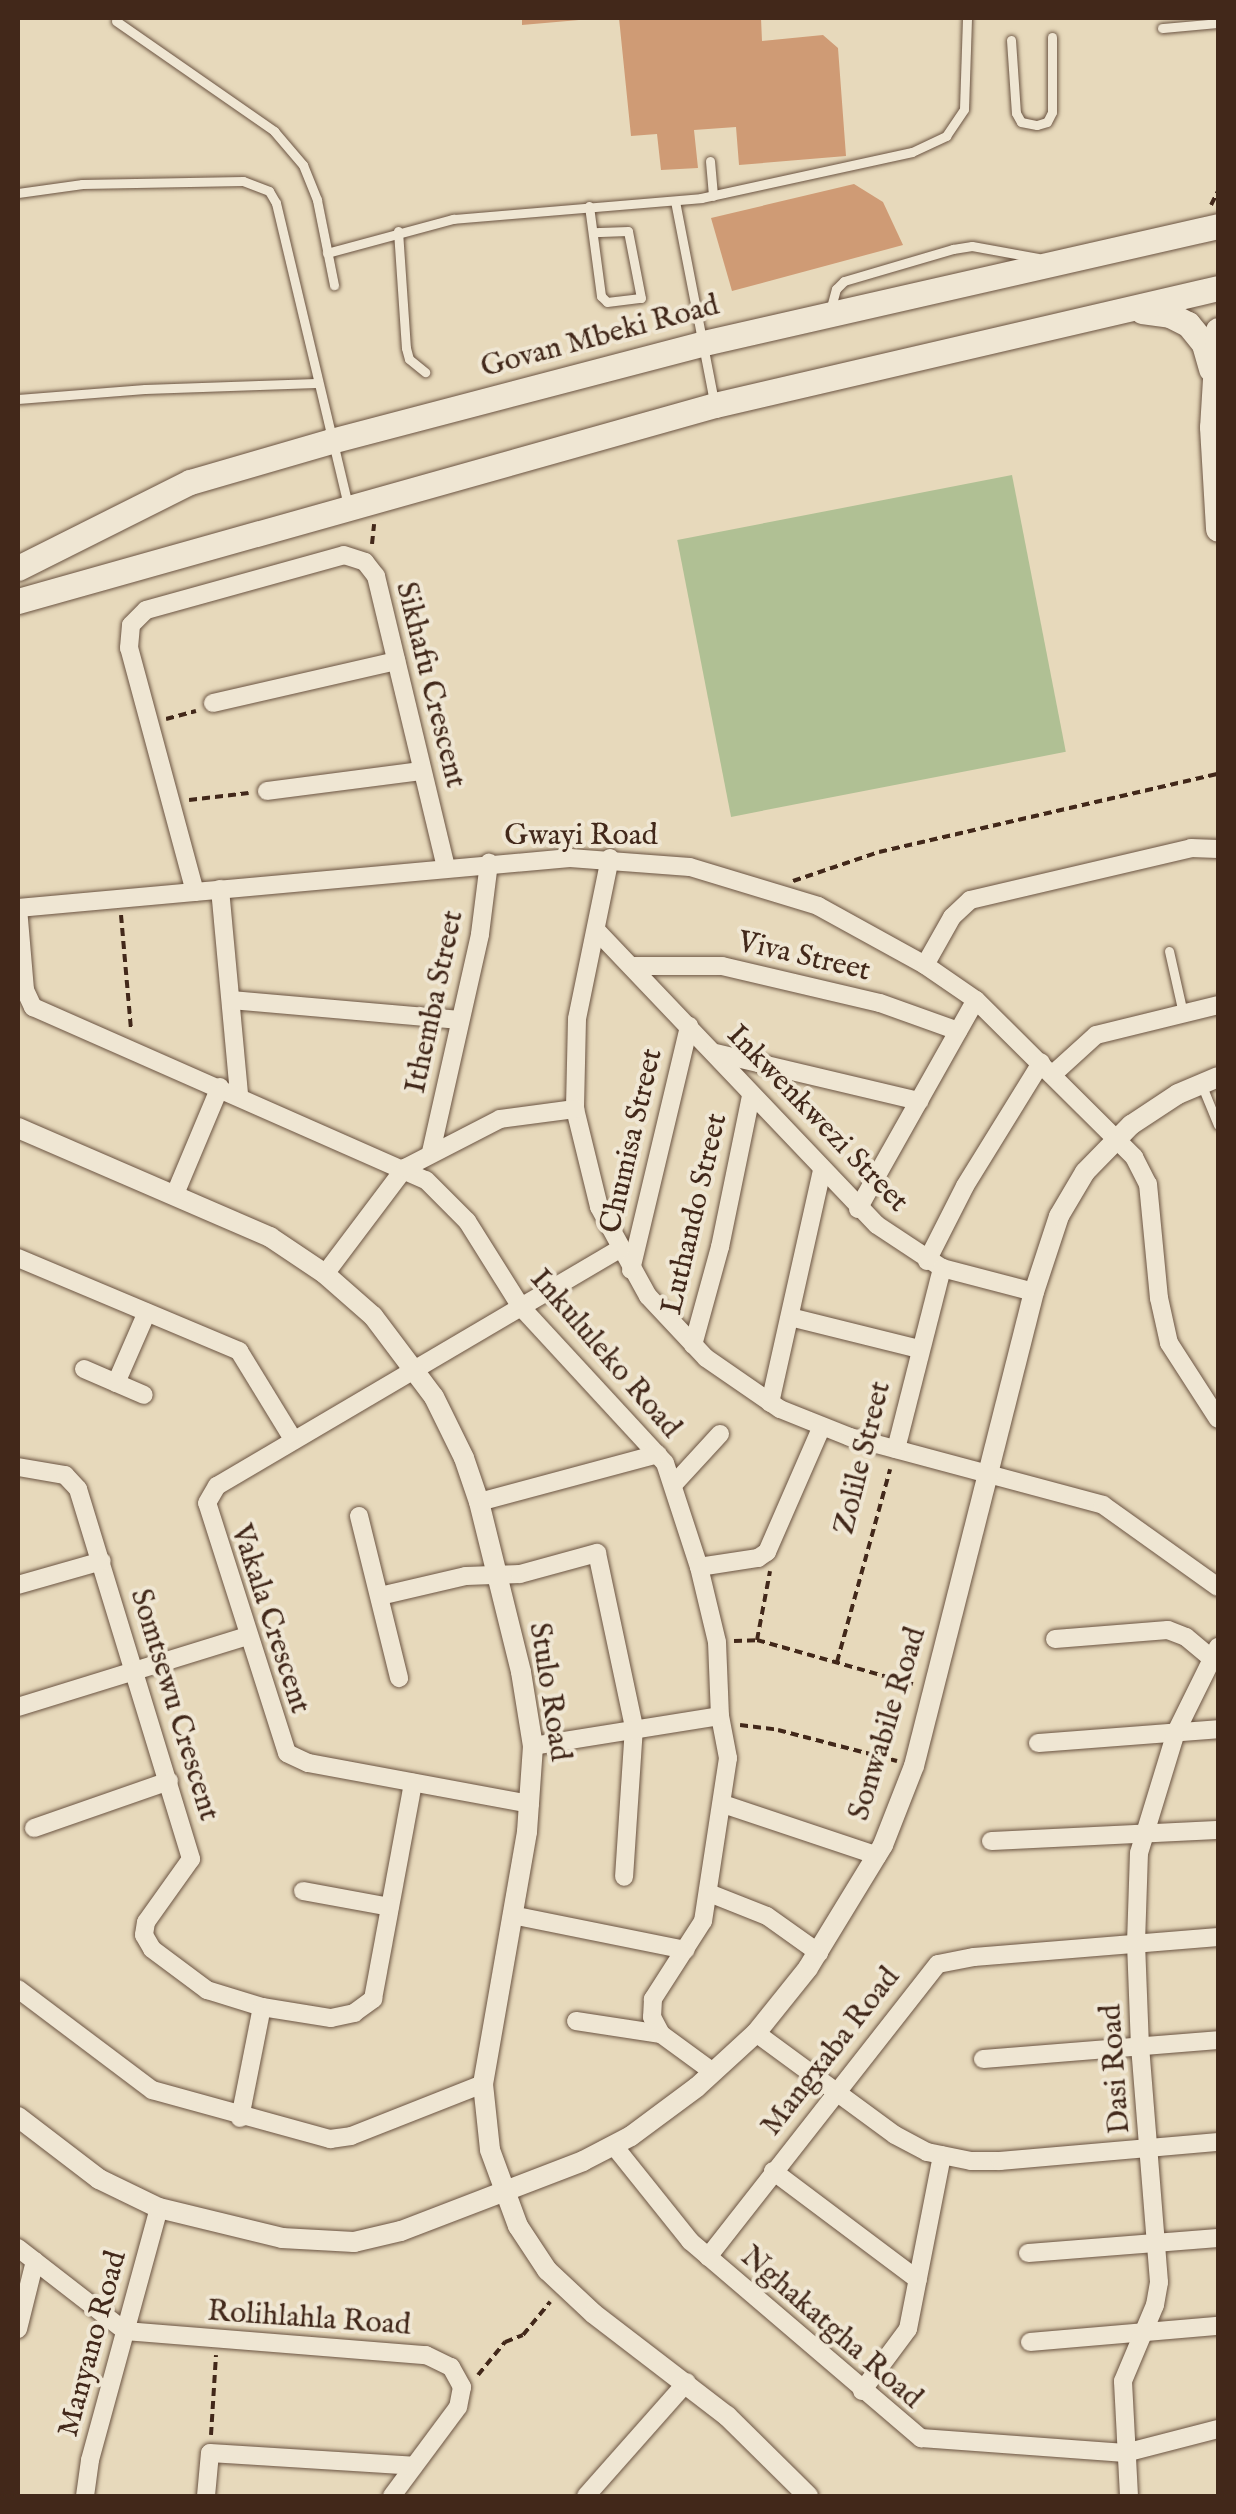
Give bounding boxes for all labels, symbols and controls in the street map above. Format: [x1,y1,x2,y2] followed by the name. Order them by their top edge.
[477,288,723,386] street label: Govan Mbeki Road
[387,578,473,792] street label: Sikhafu Crescent
[504,818,658,854] street label: Gwayi Road
[398,907,472,1097] street label: Ithemba Street
[734,924,874,990] street label: Viva Street
[719,1018,915,1220] street label: Inkwenkwezi Street
[593,1045,671,1237] street label: Chumisa Street
[654,1110,736,1318] street label: Luthando Street
[522,1262,688,1446] street label: Inkululeko Road
[827,1378,899,1538] street label: Zolile Street
[222,1520,318,1718] street label: Vakala Crescent
[122,1585,226,1825] street label: Somtsewu Crescent
[520,1620,578,1764] street label: Stulo Road
[842,1623,934,1825] street label: Sonwabile Road
[754,1960,908,2144] street label: Mangxaba Road
[1094,2003,1138,2135] street label: Dasi Road
[733,2239,929,2417] street label: Nghakatgha Road
[51,2247,135,2441] street label: Manyano Road
[206,2294,412,2344] street label: Rolihlahla Road

